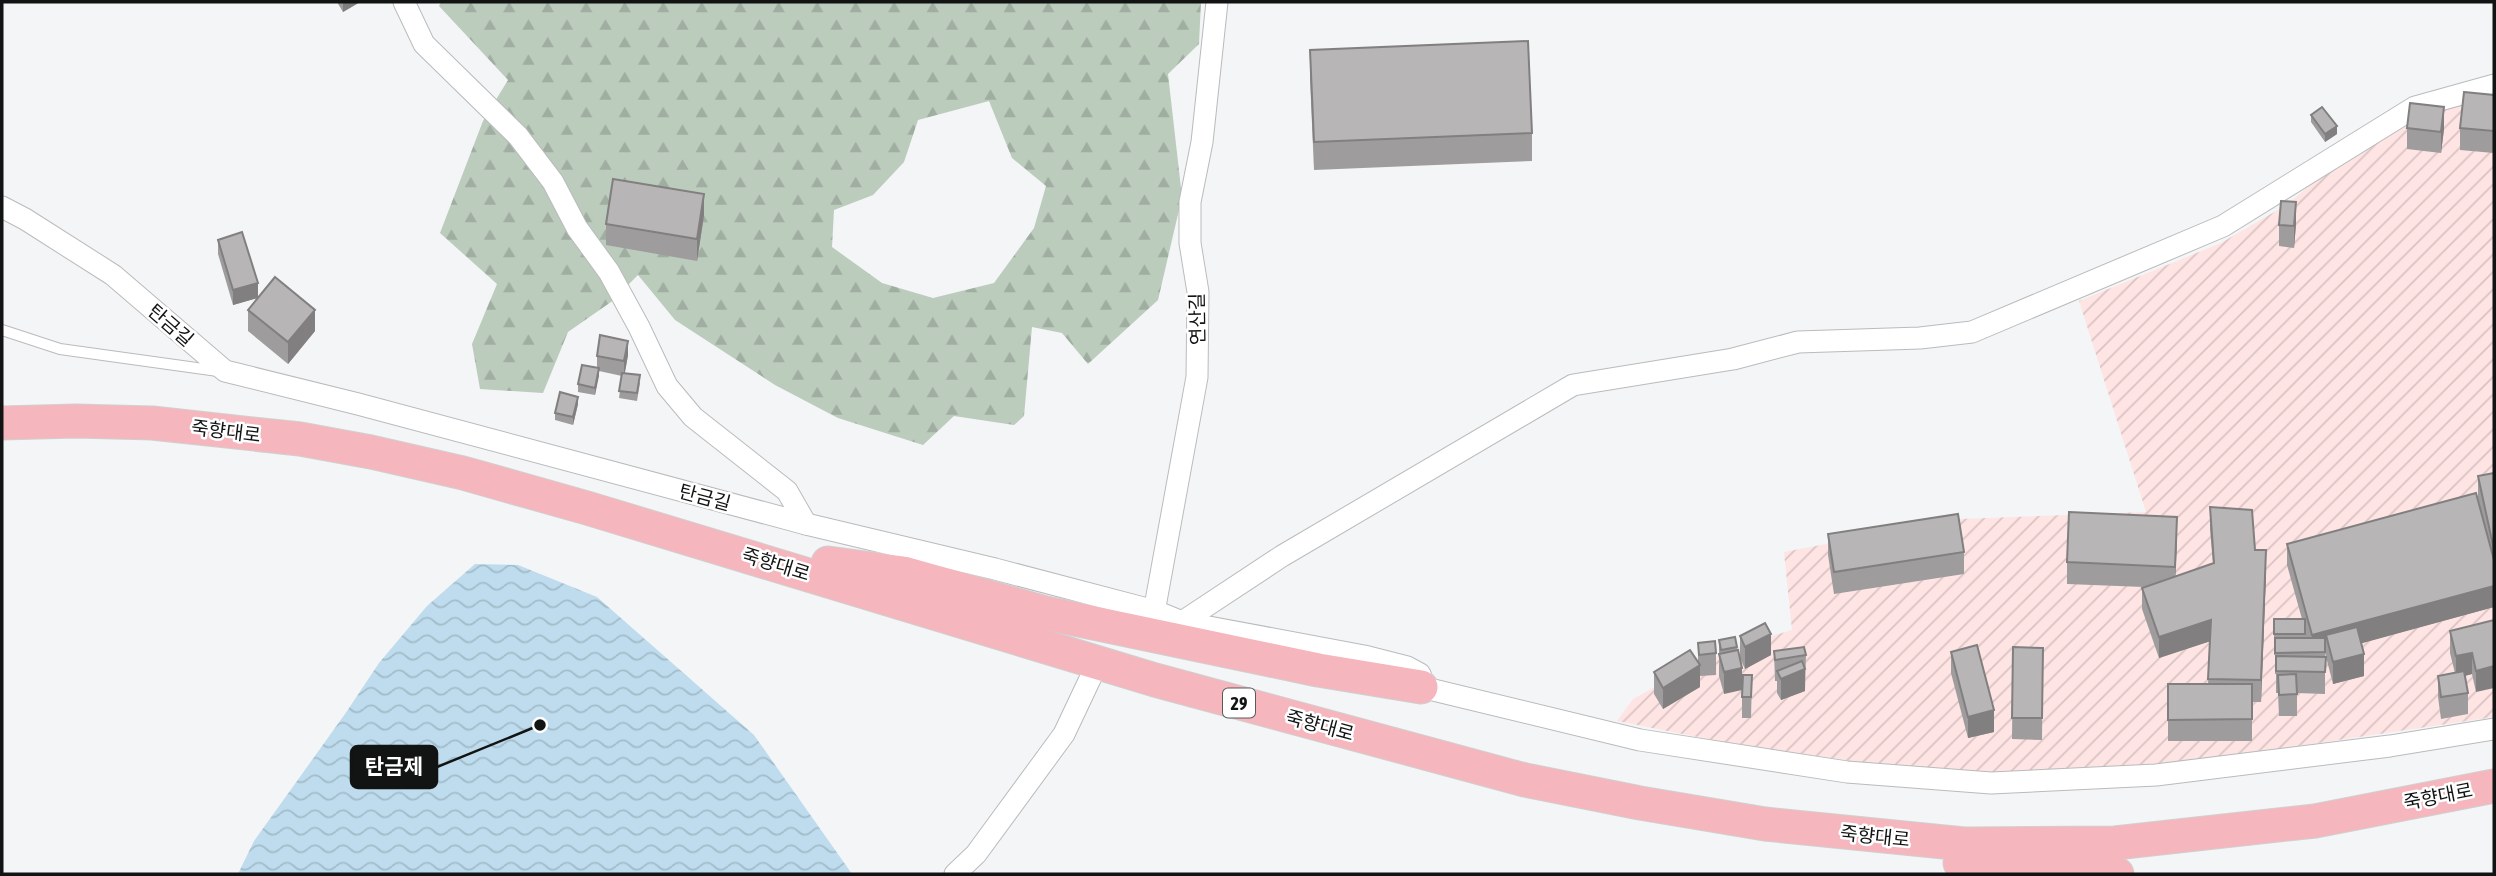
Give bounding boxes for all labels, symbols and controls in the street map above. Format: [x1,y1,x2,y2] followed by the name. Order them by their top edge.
[1186,293,1208,345] street label: 연산길
[144,299,198,351] street label: 탄금길
[190,416,262,446] street label: 죽향대로
[677,480,733,514] street label: 탄금길
[739,543,813,585] street label: 죽향대로
[1223,688,1255,718] road number: 29
[1283,705,1357,745] street label: 죽향대로
[351,746,437,788] callout: 탄금제
[365,754,423,778] text: 탄금제
[2402,779,2474,813] street label: 죽향대로
[1839,821,1911,851] street label: 죽향대로

